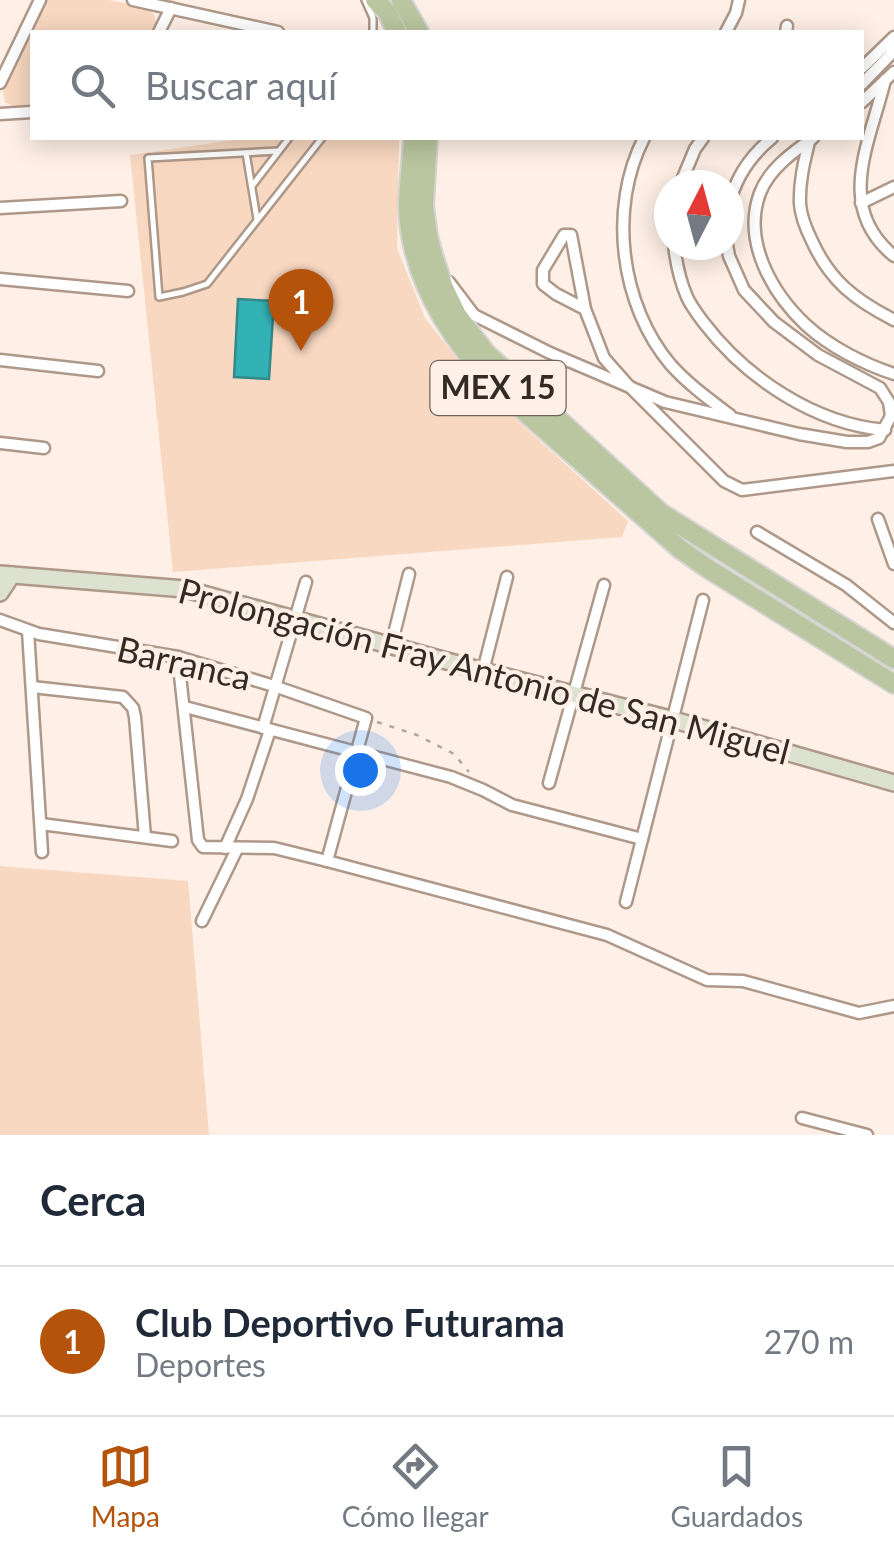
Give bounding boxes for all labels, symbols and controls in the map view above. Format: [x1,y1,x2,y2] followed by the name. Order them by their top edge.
[30,30,864,140] search box
[65,58,120,113] icon: search
[145,62,337,108] text: Buscar aquí
[654,170,744,260] north arrow
[268,268,334,351] pin: 1
[430,361,566,415] road number: MEX 15
[175,568,795,772] street label: Prolongación Fray Antonio de San Miguel
[113,626,255,698] street label: Barranca
[335,745,386,796] your location
[40,1175,146,1225] text: Cerca
[135,1299,565,1345] text: Club Deportivo Futurama
[63,1322,82,1361] text: 1
[764,1322,854,1361] text: 270 m
[135,1345,266,1384] text: Deportes
[91,1439,160,1533] tab: Mapa
[342,1439,489,1533] tab: Cómo llegar
[670,1439,803,1533] tab: Guardados

